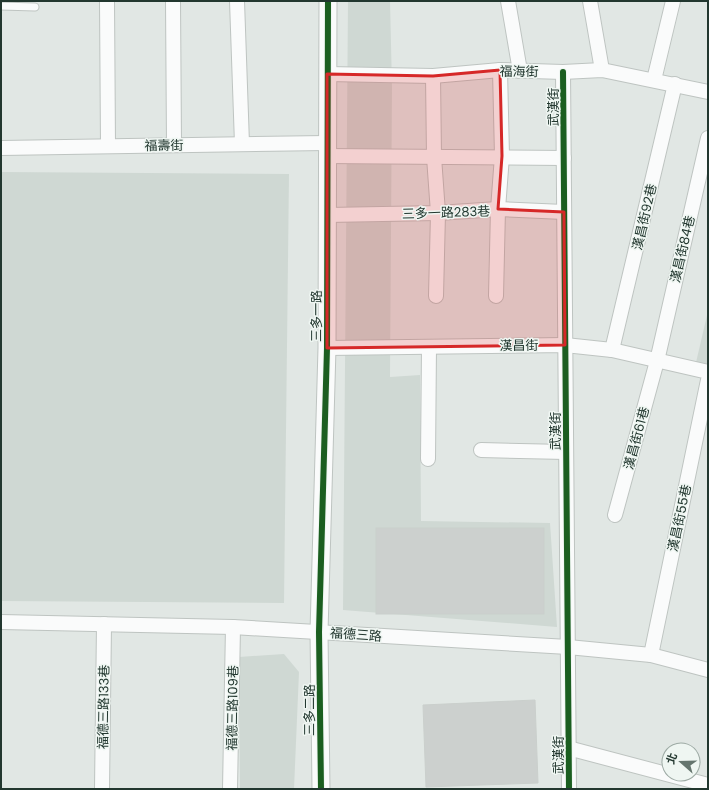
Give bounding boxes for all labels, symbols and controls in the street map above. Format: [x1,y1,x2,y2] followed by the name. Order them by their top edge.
[499,62,539,81] street label: 福海街
[544,87,563,127] street label: 武漢街
[144,136,184,155] street label: 福壽街
[628,182,661,252] street label: 漢昌街92巷
[402,201,490,224] street label: 三多一路283巷
[666,214,699,285] street label: 漢昌街84巷
[307,290,326,342] street label: 三多一路
[499,336,539,355] street label: 漢昌街
[619,405,654,472] street label: 漢昌街61巷
[546,411,565,451] street label: 武漢街
[663,483,696,553] street label: 漢昌街55巷
[329,623,383,646] street label: 福德三路
[93,665,114,749] street label: 福德三路133巷
[222,665,243,751] street label: 福德三路109巷
[300,684,319,736] street label: 三多二路
[549,735,568,775] street label: 武漢街
[661,742,701,782] north arrow
[662,751,681,766] text: 北

